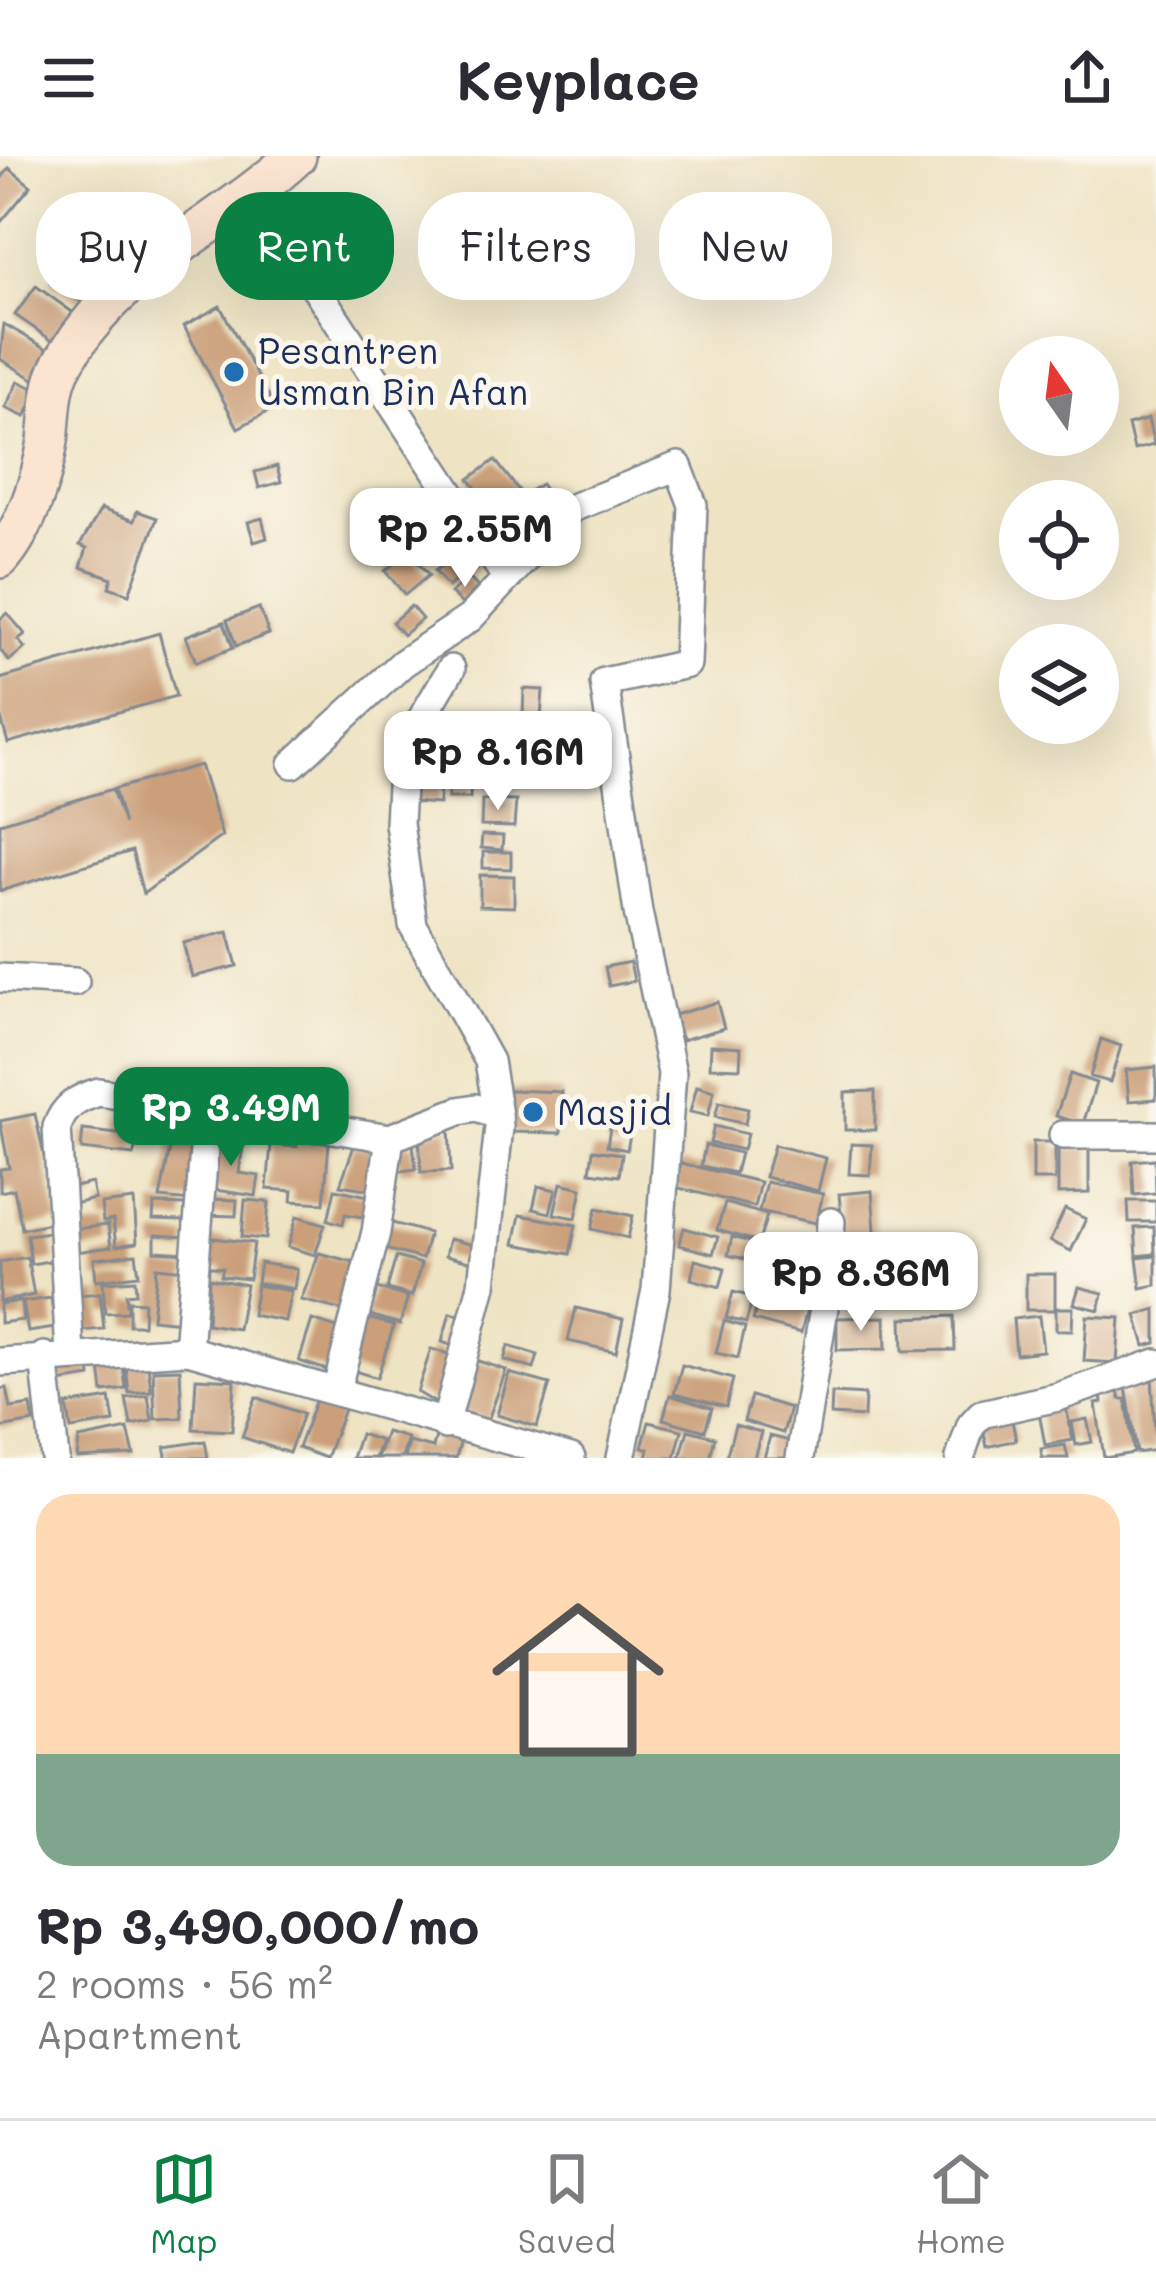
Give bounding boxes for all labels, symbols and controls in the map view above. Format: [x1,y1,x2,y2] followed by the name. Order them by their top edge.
[456,43,700,114] text: Keyplace
[36,45,102,111] icon: menu
[1054,45,1120,111] icon: share
[36,192,191,300] chip: Buy
[215,192,394,300] chip: Rent
[418,192,635,300] chip: Filters
[659,192,832,300] chip: New
[258,326,528,414] place label: Pesantren Usman Bin Afan
[999,336,1119,456] north arrow
[999,336,1119,744] map controls
[221,359,247,385] marker: Pesantren Usman Bin Afan
[999,480,1119,600] button: locate
[341,488,589,590] pin: Rp 2.55M
[377,501,553,552] text: Rp 2.55M
[999,624,1119,744] button: layers
[374,711,622,813] pin: Rp 8.16M
[411,724,585,775] text: Rp 8.16M
[107,1067,355,1169] pin: Rp 3.49M
[141,1080,321,1131] text: Rp 3.49M
[557,1087,672,1134] place label: Masjid
[520,1099,546,1125] marker: Masjid
[737,1232,985,1334] pin: Rp 8.36M
[771,1245,951,1296] text: Rp 8.36M
[470,1572,686,1788] icon: home
[36,1890,479,1957] text: Rp 3,490,000/mo
[36,1957,333,2008] text: 2 rooms · 56 m²
[36,2008,242,2059] text: Apartment
[150,2146,217,2261] tab: Map
[518,2146,616,2261] tab: Saved
[916,2146,1006,2261] tab: Home

